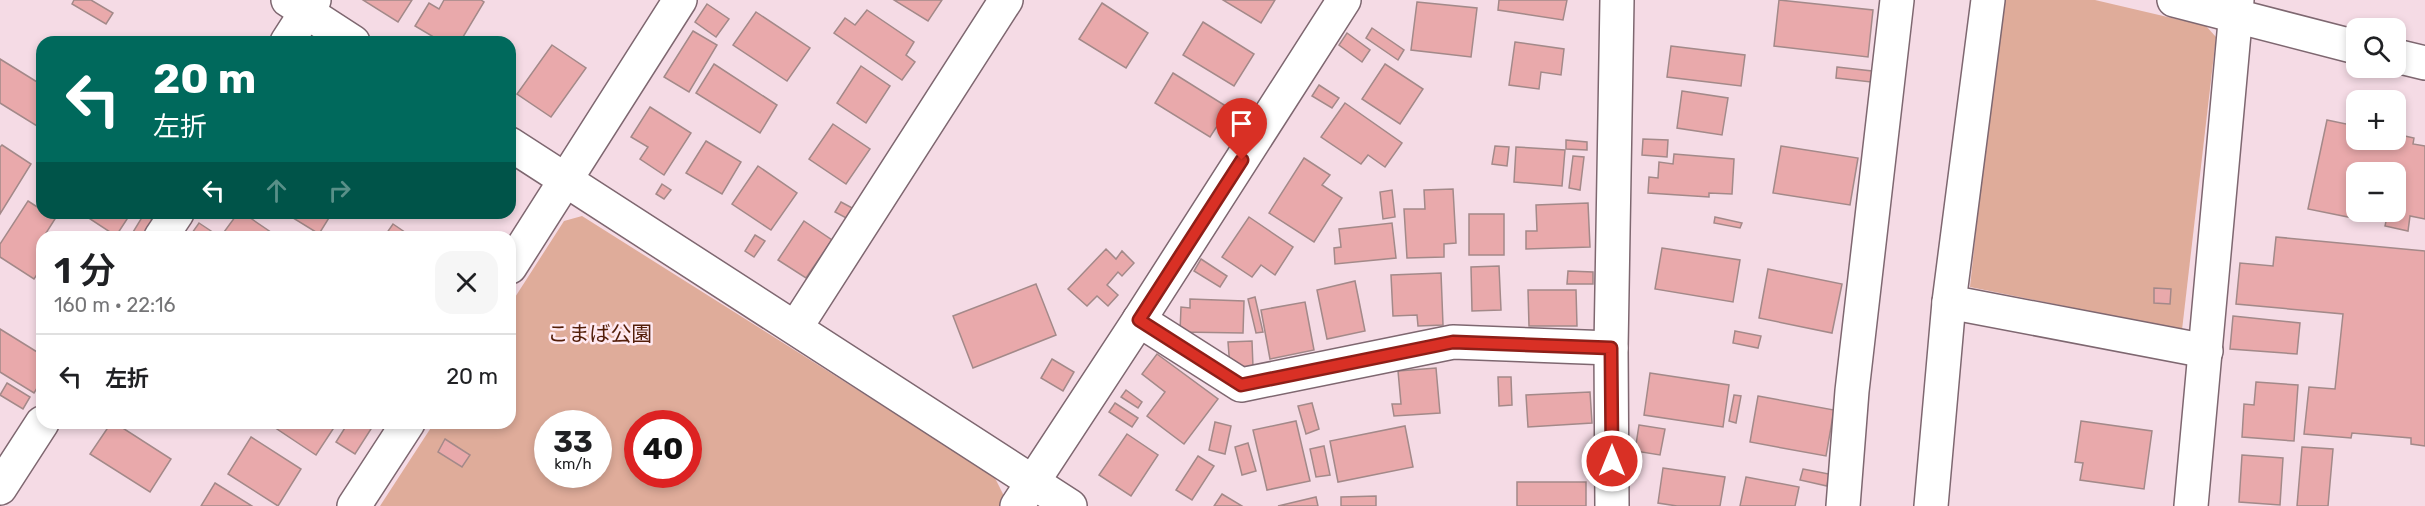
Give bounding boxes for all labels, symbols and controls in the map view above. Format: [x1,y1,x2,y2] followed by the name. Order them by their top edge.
[2346,18,2406,222] map controls
[2346,18,2406,78] button: search
[153,54,256,104] text: 20 m
[54,60,132,138] icon: left
[2346,90,2406,150] button: +
[1216,98,1267,160] pin
[1225,107,1258,140] icon: arrive
[153,111,207,143] text: 左折
[2346,162,2406,222] button: −
[197,174,230,207] icon: left
[260,174,293,207] icon: ahead
[323,174,356,207] icon: right
[54,249,115,292] text: 1 分
[435,251,498,314] button: close
[54,293,176,317] text: 160 m · 22:16
[548,321,653,346] park label: こまば公園
[54,360,87,393] icon: left
[446,363,498,390] text: 20 m
[105,365,149,392] text: 左折
[624,410,702,488] speed limit sign: 40
[553,424,593,460] text: 33
[1580,429,1644,493] position arrow
[554,455,592,473] text: km/h

